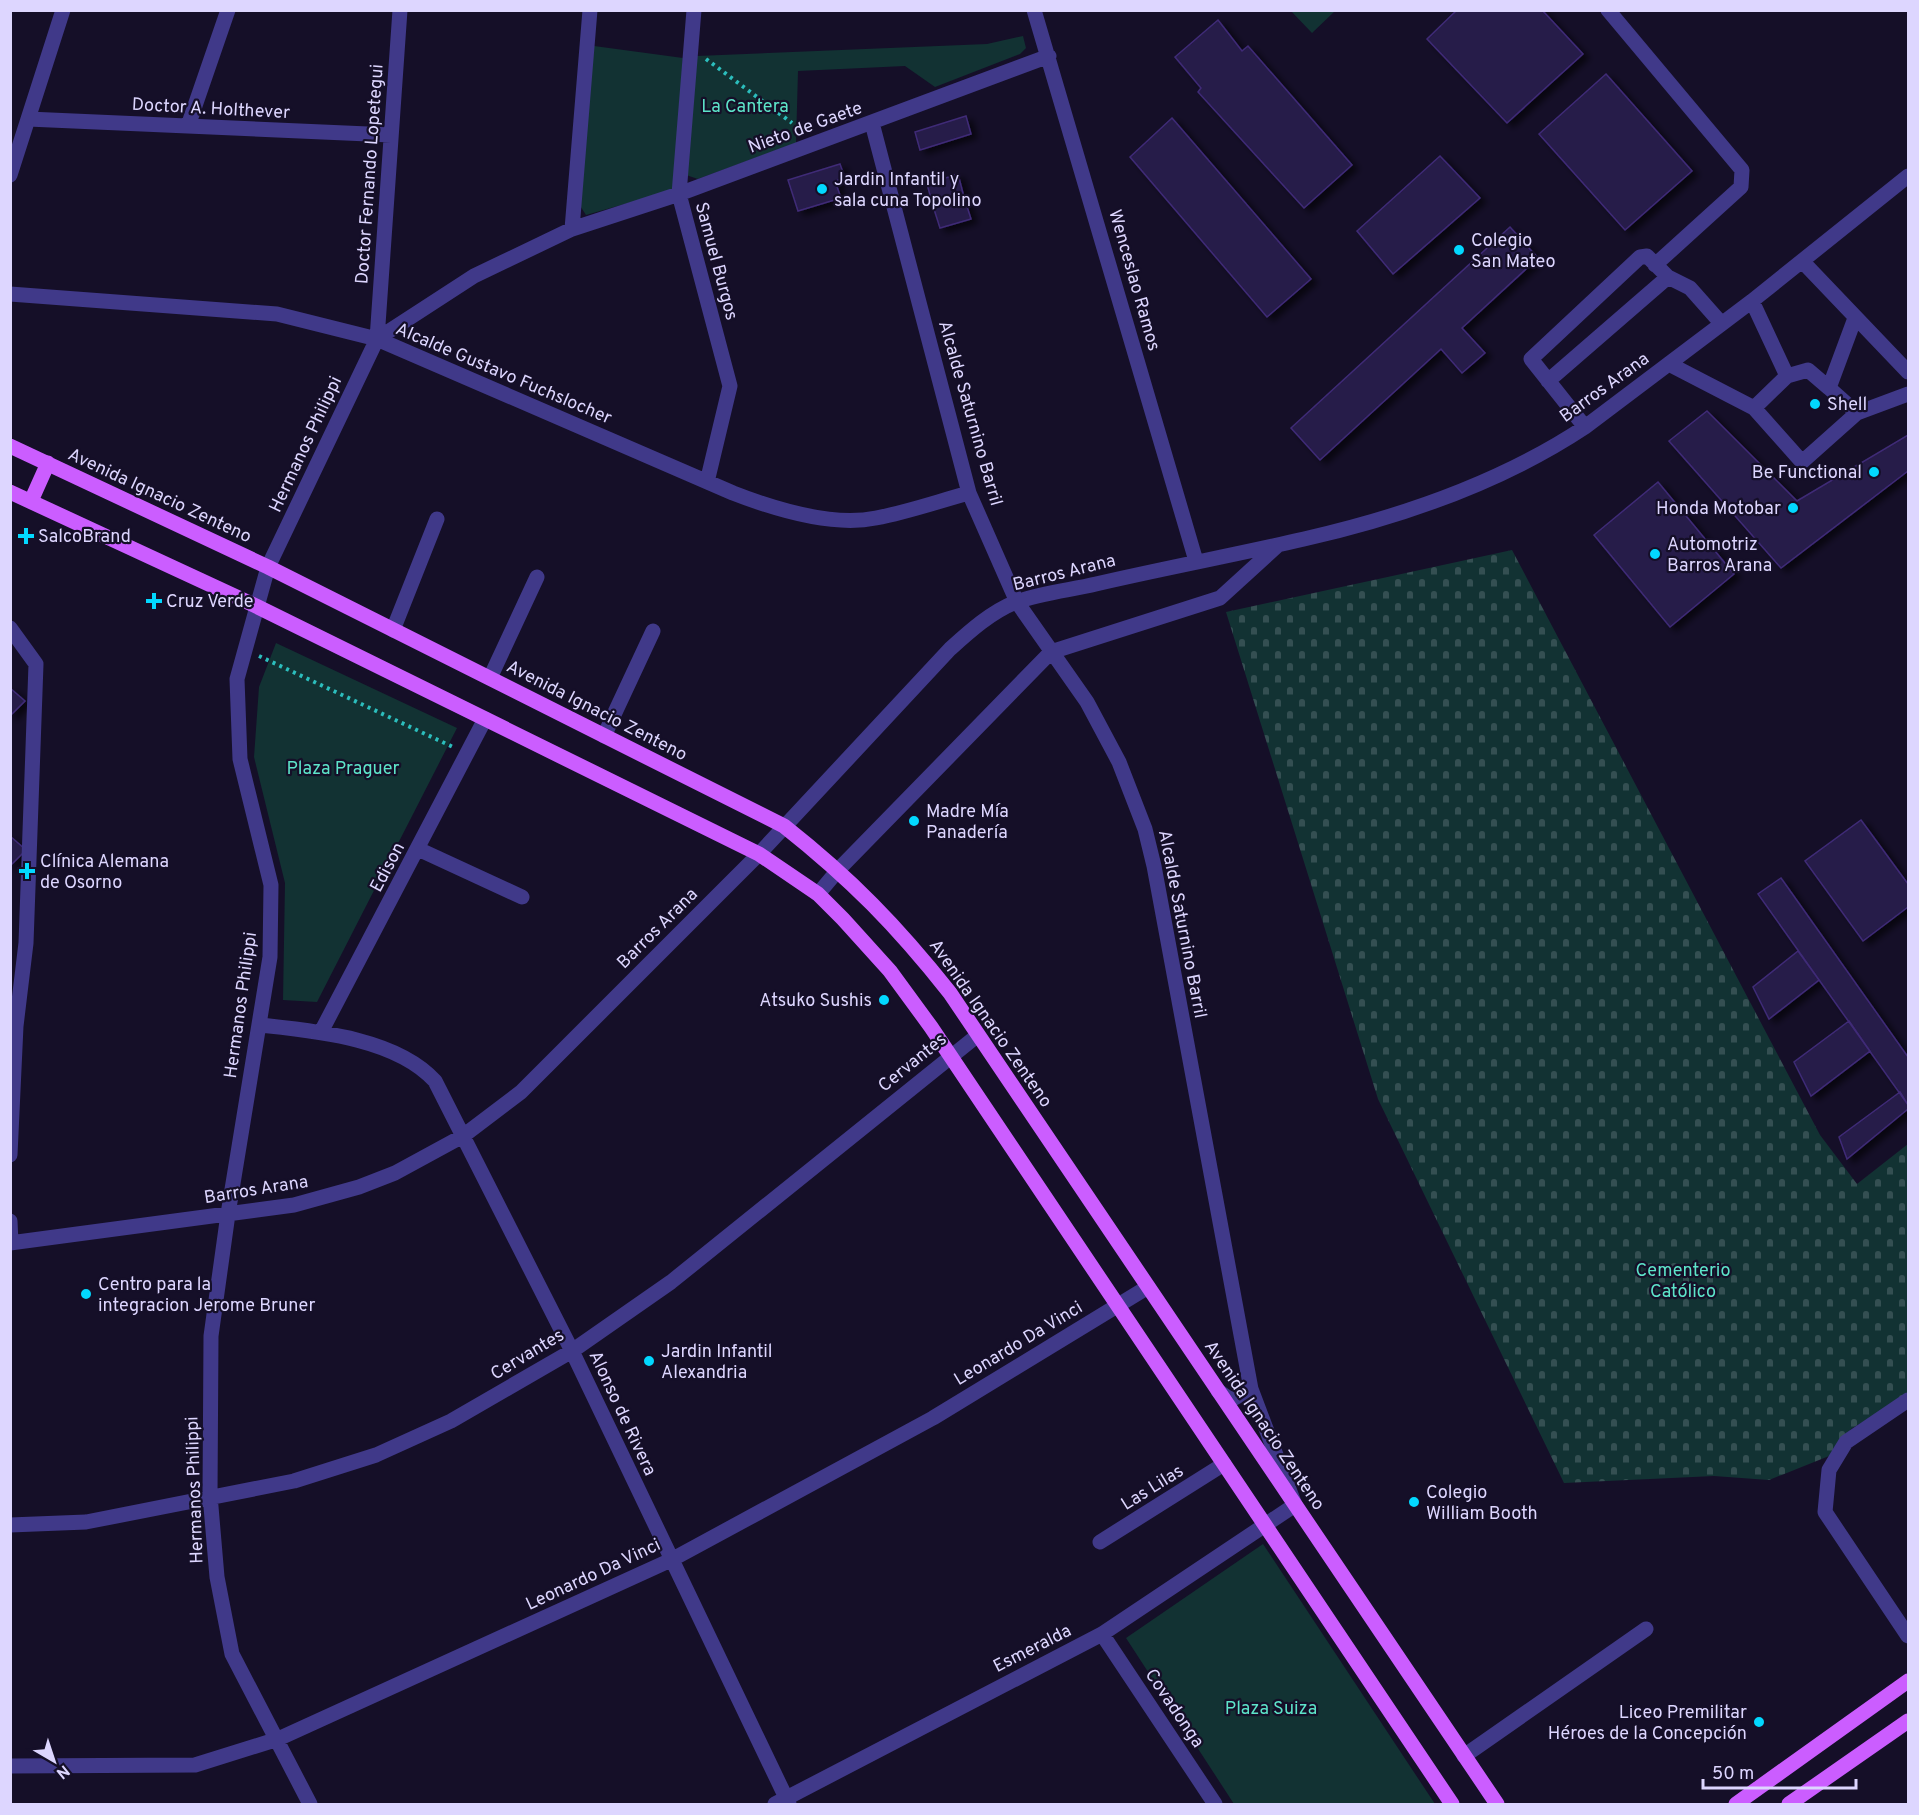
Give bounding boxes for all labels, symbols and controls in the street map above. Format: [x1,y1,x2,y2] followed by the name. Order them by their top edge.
[351,63,390,285] street label: Doctor Fernando Lopetegui
[131,94,291,125] street label: Doctor A. Holthever
[701,96,789,119] park label: La Cantera
[745,97,866,160] street label: Nieto de Gaete
[834,169,982,213] place label: Jardin Infantil y sala cuna Topolino
[815,182,829,196] marker: Jardin Infantil y sala cuna Topolino
[689,200,742,323] street label: Samuel Burgos
[1102,207,1165,354] street label: Wenceslao Ramos
[1471,230,1556,274] place label: Colegio San Mateo
[1452,243,1466,257] marker: Colegio San Mateo
[392,318,615,430] street label: Alcalde Gustavo Fuchslocher
[932,318,1007,509] street label: Alcalde Saturnino Barril
[1556,348,1654,428] street label: Barros Arana
[265,373,348,516] street label: Hermanos Philippi
[1827,394,1867,417] place label: Shell
[1808,397,1822,411] marker: Shell
[64,444,255,549] street label: Avenida Ignacio Zenteno
[1752,462,1862,485] place label: Be Functional
[1867,465,1881,479] marker: Be Functional
[1656,498,1781,521] place label: Honda Motobar
[1786,501,1800,515] marker: Honda Motobar
[38,526,131,549] place label: SalcoBrand
[19,529,33,543] marker: SalcoBrand
[1667,534,1772,578] place label: Automotriz Barros Arana
[1648,547,1662,561] marker: Automotriz Barros Arana
[1011,550,1118,597] street label: Barros Arana
[166,591,253,614] place label: Cruz Verde
[147,594,161,608] marker: Cruz Verde
[502,656,691,767] street label: Avenida Ignacio Zenteno
[286,758,400,781] park label: Plaza Praguer
[926,801,1009,845] place label: Madre Mía Panadería
[907,814,921,828] marker: Madre Mía Panadería
[1152,828,1211,1021] street label: Alcalde Saturnino Barril
[366,839,411,897] street label: Edison
[40,851,169,895] place label: Clínica Alemana de Osorno
[18,862,36,880] marker: Clínica Alemana de Osorno
[613,884,703,974] street label: Barros Arana
[220,931,263,1080] street label: Hermanos Philippi
[923,935,1057,1112] street label: Avenida Ignacio Zenteno
[759,990,872,1013] place label: Atsuko Sushis
[877,993,891,1007] marker: Atsuko Sushis
[874,1029,952,1098] street label: Cervantes
[202,1171,310,1210] street label: Barros Arana
[1636,1260,1730,1304] park label: Cementerio Católico
[98,1274,315,1318] place label: Centro para la integracion Jerome Bruner
[79,1287,93,1301] marker: Centro para la integracion Jerome Bruner
[950,1297,1087,1392] street label: Leonardo Da Vinci
[487,1324,569,1386] street label: Cervantes
[1198,1336,1329,1515] street label: Avenida Ignacio Zenteno
[661,1341,773,1385] place label: Jardin Infantil Alexandria
[583,1347,661,1480] street label: Alonso de Rivera
[642,1354,656,1368] marker: Jardin Infantil Alexandria
[181,1416,210,1564] street label: Hermanos Philippi
[1117,1460,1188,1516] street label: Las Lilas
[1426,1482,1538,1526] place label: Colegio William Booth
[1407,1495,1421,1509] marker: Colegio William Booth
[523,1534,665,1617] street label: Leonardo Da Vinci
[990,1620,1076,1679] street label: Esmeralda
[1139,1665,1209,1753] street label: Covadonga
[1225,1698,1317,1721] park label: Plaza Suiza
[1548,1702,1747,1746] place label: Liceo Premilitar Héroes de la Concepción
[1752,1715,1766,1729] marker: Liceo Premilitar Héroes de la Concepción
[24,1731,84,1791] north arrow
[1703,1752,1856,1790] scale bar
[51,1760,73,1782] text: N
[1712,1763,1754,1786] text: 50 m

